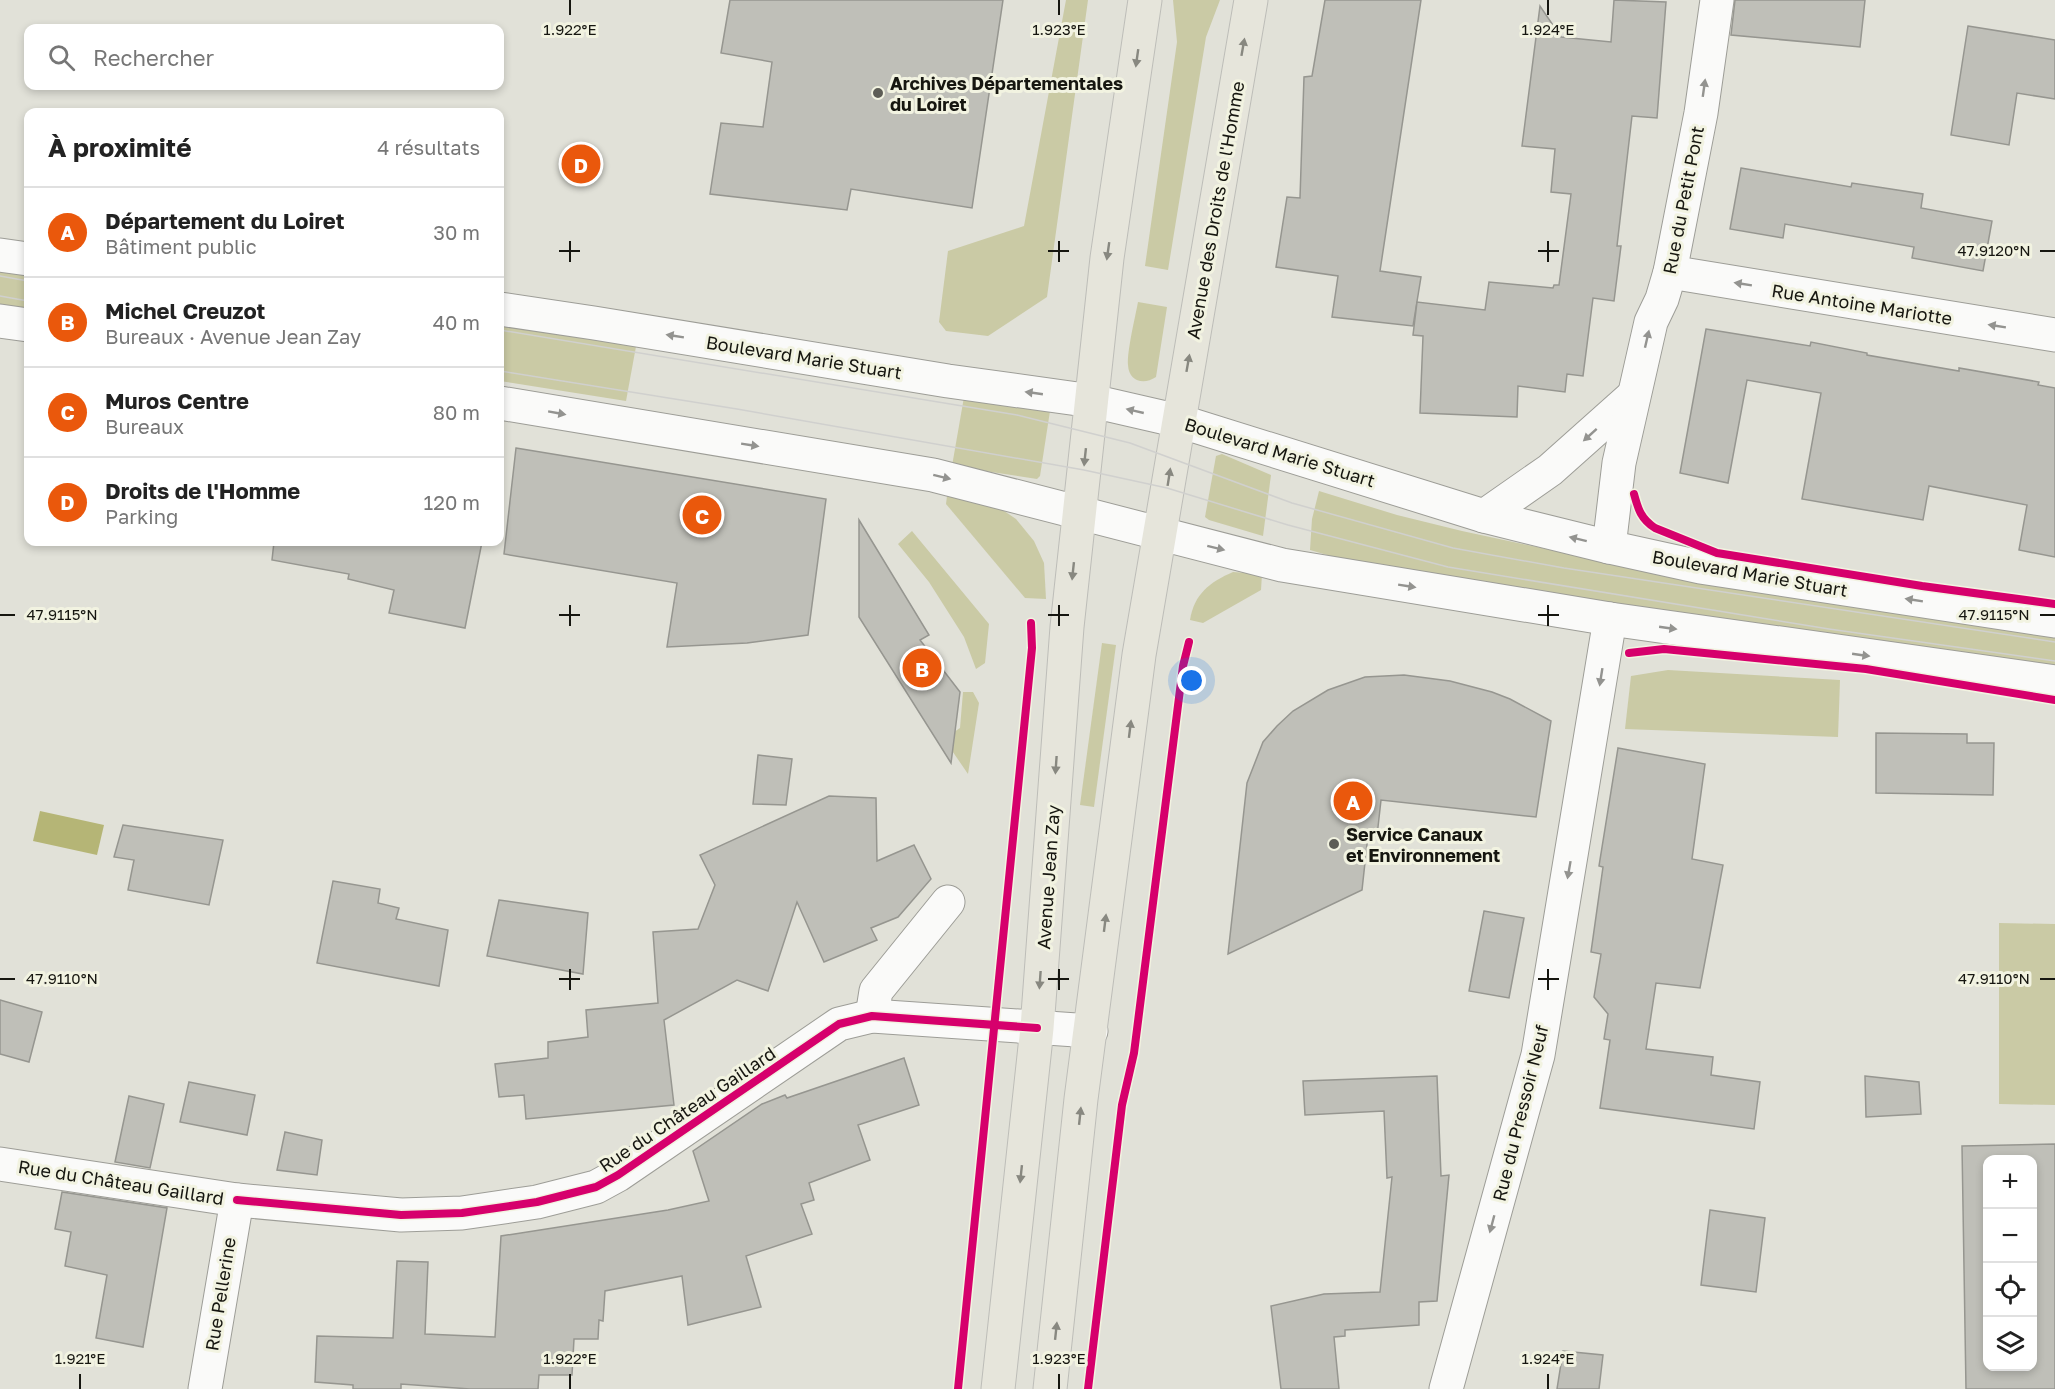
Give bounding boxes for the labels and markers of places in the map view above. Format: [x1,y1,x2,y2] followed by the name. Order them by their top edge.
[890,72,1123,115] place label: Archives Départementales du Loiret
[871,86,885,100] marker: Archives Départementales du Loiret
[562,142,600,186] pin: D
[682,492,722,538] pin: C
[902,646,942,690] pin: B
[1334,778,1372,824] pin: A
[1346,823,1500,866] place label: Service Canaux et Environnement
[1327,837,1341,851] marker: Service Canaux et Environnement

